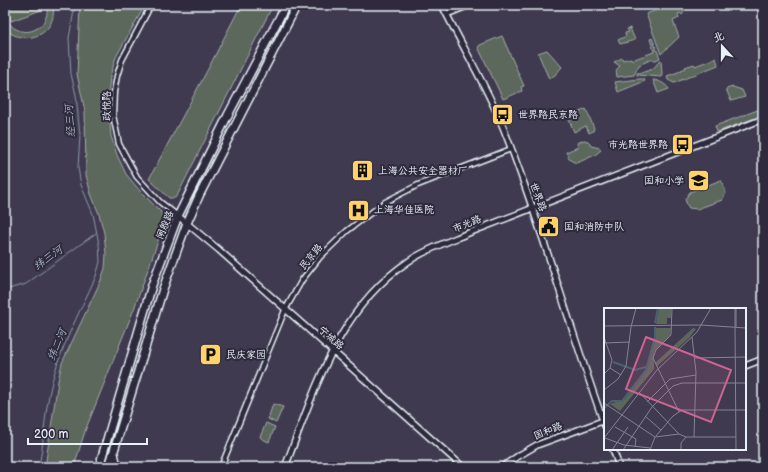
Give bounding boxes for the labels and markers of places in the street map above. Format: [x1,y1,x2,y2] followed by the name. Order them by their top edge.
[490,102,516,128] bus stop icon: 世界路民京路
[518,109,578,121] place label: 世界路民京路
[670,132,696,158] bus stop icon: 市光路世界路
[608,139,668,151] place label: 市光路世界路
[350,158,376,184] building icon: 上海公共安全器材厂
[378,165,468,177] place label: 上海公共安全器材厂
[686,168,712,194] school or university icon: 国和小学
[644,175,684,187] place label: 国和小学
[346,197,372,223] hospital icon: 上海华佳医院
[374,204,434,216] place label: 上海华佳医院
[536,214,562,240] public building icon: 国和消防中队
[564,221,624,233] place label: 国和消防中队
[198,342,224,368] parking icon: 民庆家园
[226,349,266,361] place label: 民庆家园

